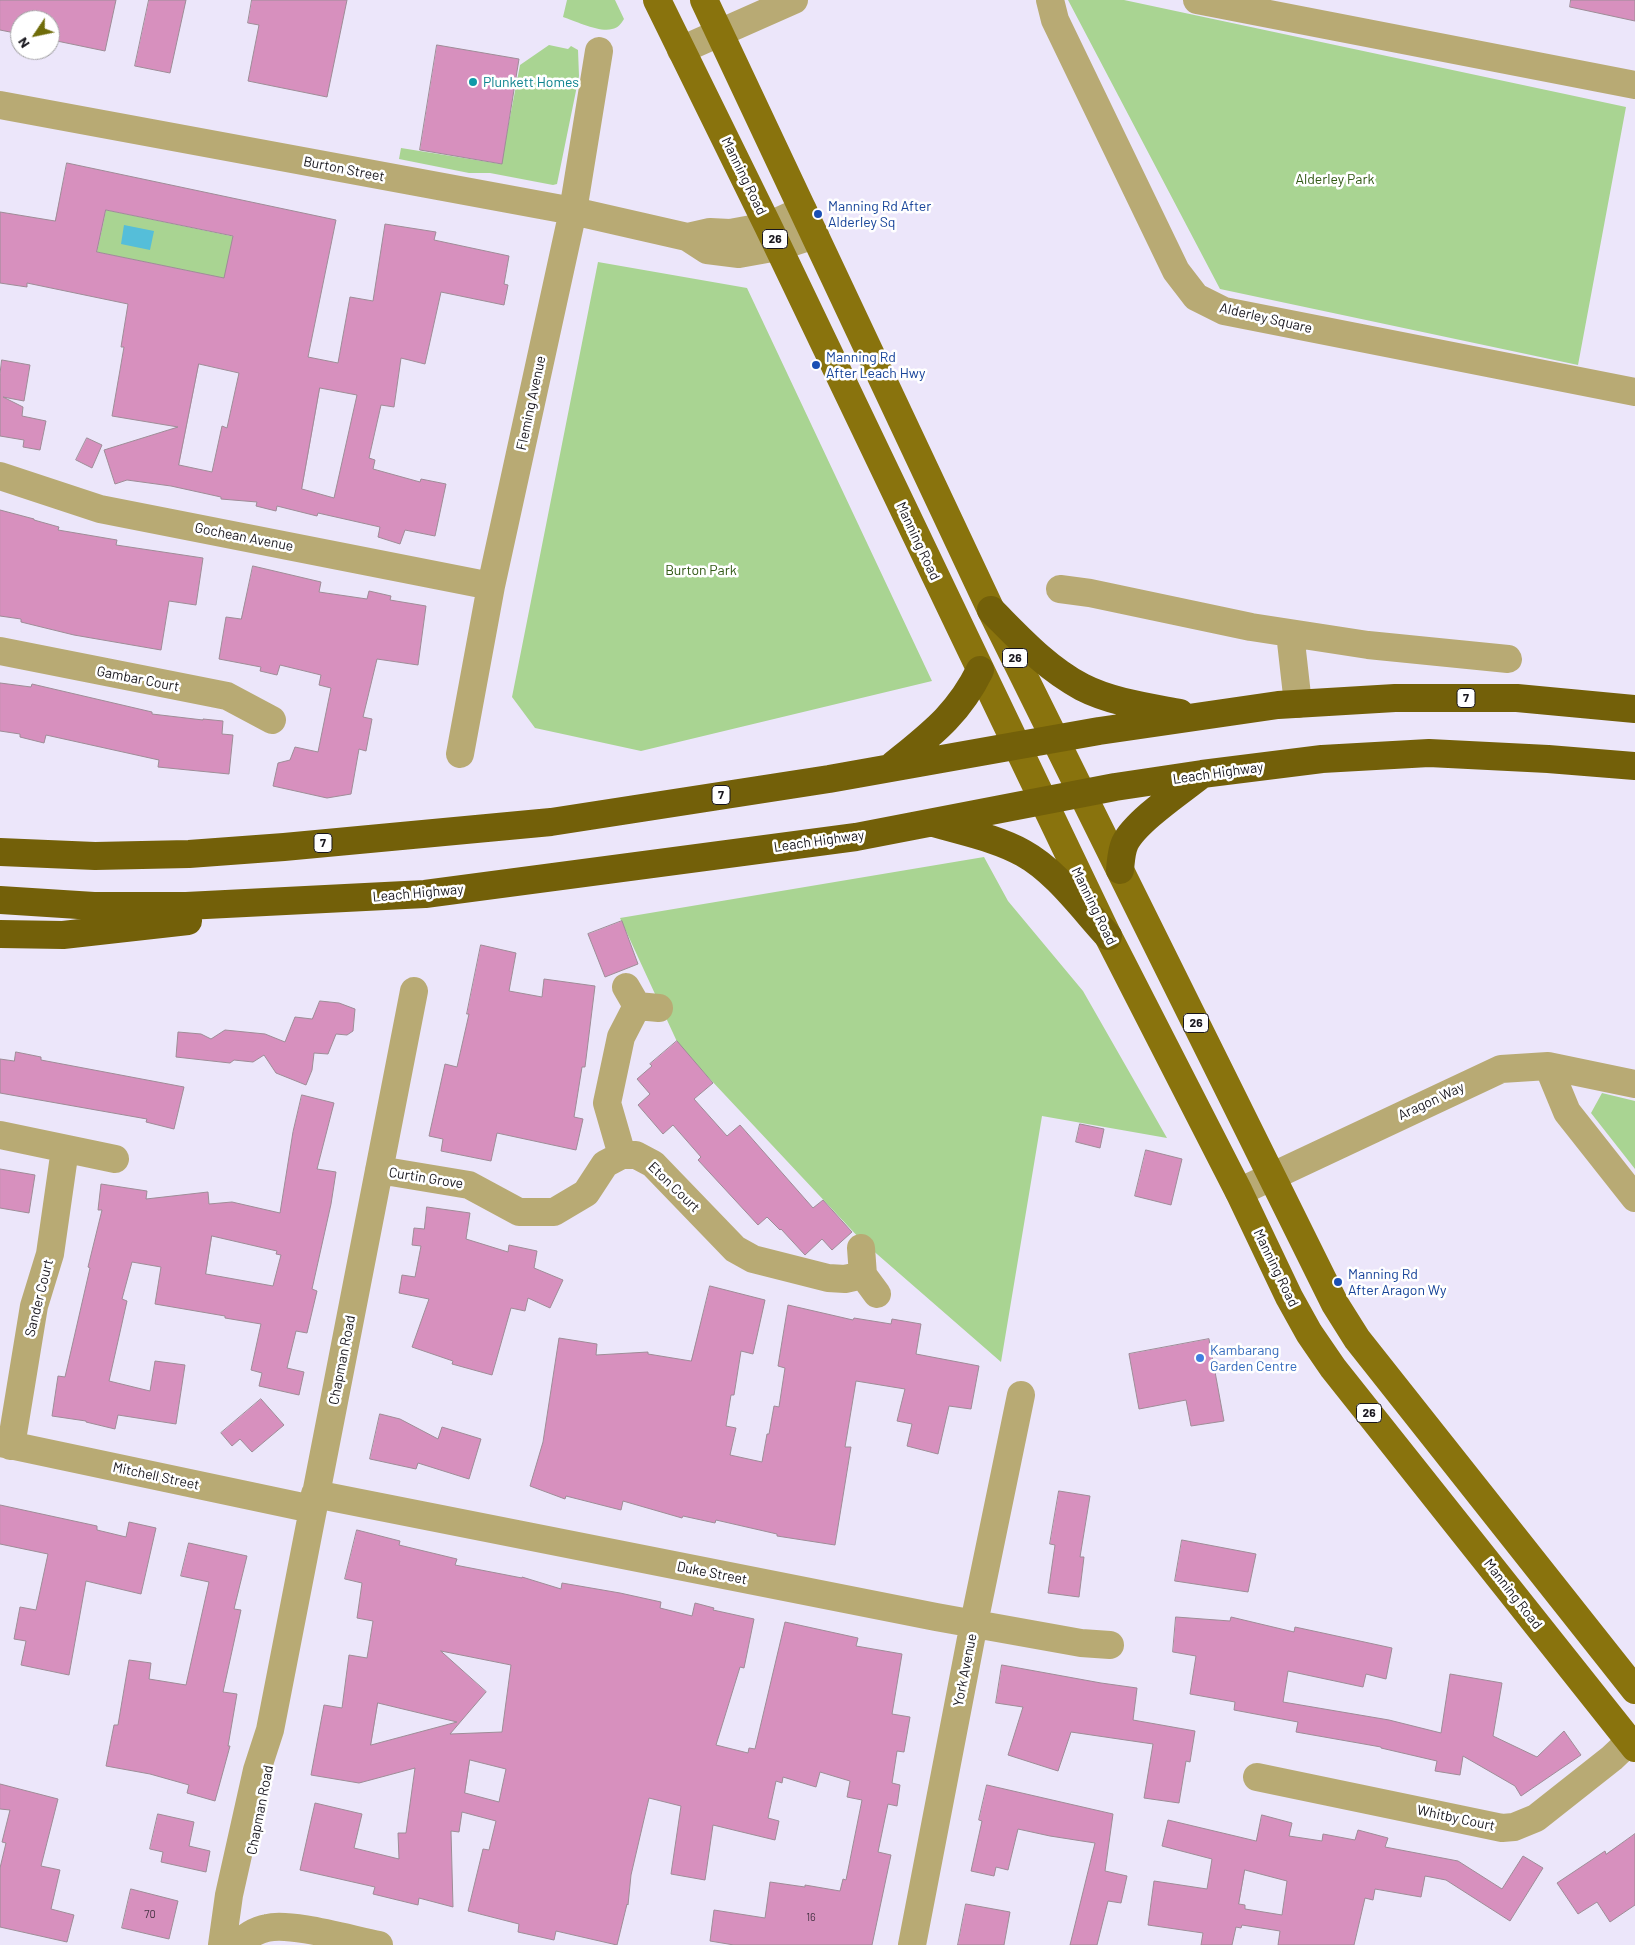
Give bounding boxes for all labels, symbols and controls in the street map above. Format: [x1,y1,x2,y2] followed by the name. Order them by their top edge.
[10,10,60,60] north arrow
[13,34,33,52] text: N
[483,74,579,90] place label: Plunkett Homes
[467,76,479,88] marker: Plunkett Homes
[718,134,770,218] street label: Manning Road
[302,153,386,185] street label: Burton Street
[1295,171,1375,187] park label: Alderley Park
[828,198,931,230] place label: Manning Rd After Alderley Sq
[812,208,824,220] marker: Manning Rd After Alderley Sq
[762,230,788,248] road number: 26
[1218,299,1314,337] street label: Alderley Square
[826,349,925,382] place label: Manning Rd After Leach Hwy
[513,354,549,452] street label: Fleming Avenue
[810,359,822,371] marker: Manning Rd After Leach Hwy
[893,499,943,583] street label: Manning Road
[193,519,295,555] street label: Gochean Avenue
[665,562,737,578] park label: Burton Park
[1002,648,1028,668] road number: 26
[95,663,181,695] street label: Gambar Court
[1457,688,1475,708] road number: 7
[1172,758,1264,788] street label: Leach Highway
[712,786,730,804] road number: 7
[773,826,865,856] street label: Leach Highway
[314,834,332,852] road number: 7
[1068,864,1120,948] street label: Manning Road
[372,881,464,905] street label: Leach Highway
[1184,1014,1208,1032] road number: 26
[1395,1078,1467,1124] street label: Aragon Way
[645,1158,703,1216] street label: Eton Court
[388,1164,464,1192] street label: Curtin Grove
[1250,1226,1302,1310] street label: Manning Road
[21,1257,57,1339] street label: Sander Court
[1348,1266,1446,1298] place label: Manning Rd After Aragon Wy
[1332,1276,1344,1288] marker: Manning Rd After Aragon Wy
[325,1314,359,1406] street label: Chapman Road
[1210,1342,1297,1374] place label: Kambarang Garden Centre
[1194,1352,1206,1364] marker: Kambarang Garden Centre
[1356,1404,1382,1422] road number: 26
[111,1459,201,1493] street label: Mitchell Street
[1480,1555,1546,1633] street label: Manning Road
[675,1558,749,1588] street label: Duke Street
[950,1632,980,1708] street label: York Avenue
[243,1764,277,1856] street label: Chapman Road
[1415,1802,1497,1834] street label: Whitby Court
[144,1907,156,1921] house number: 70
[806,1910,816,1924] house number: 16

